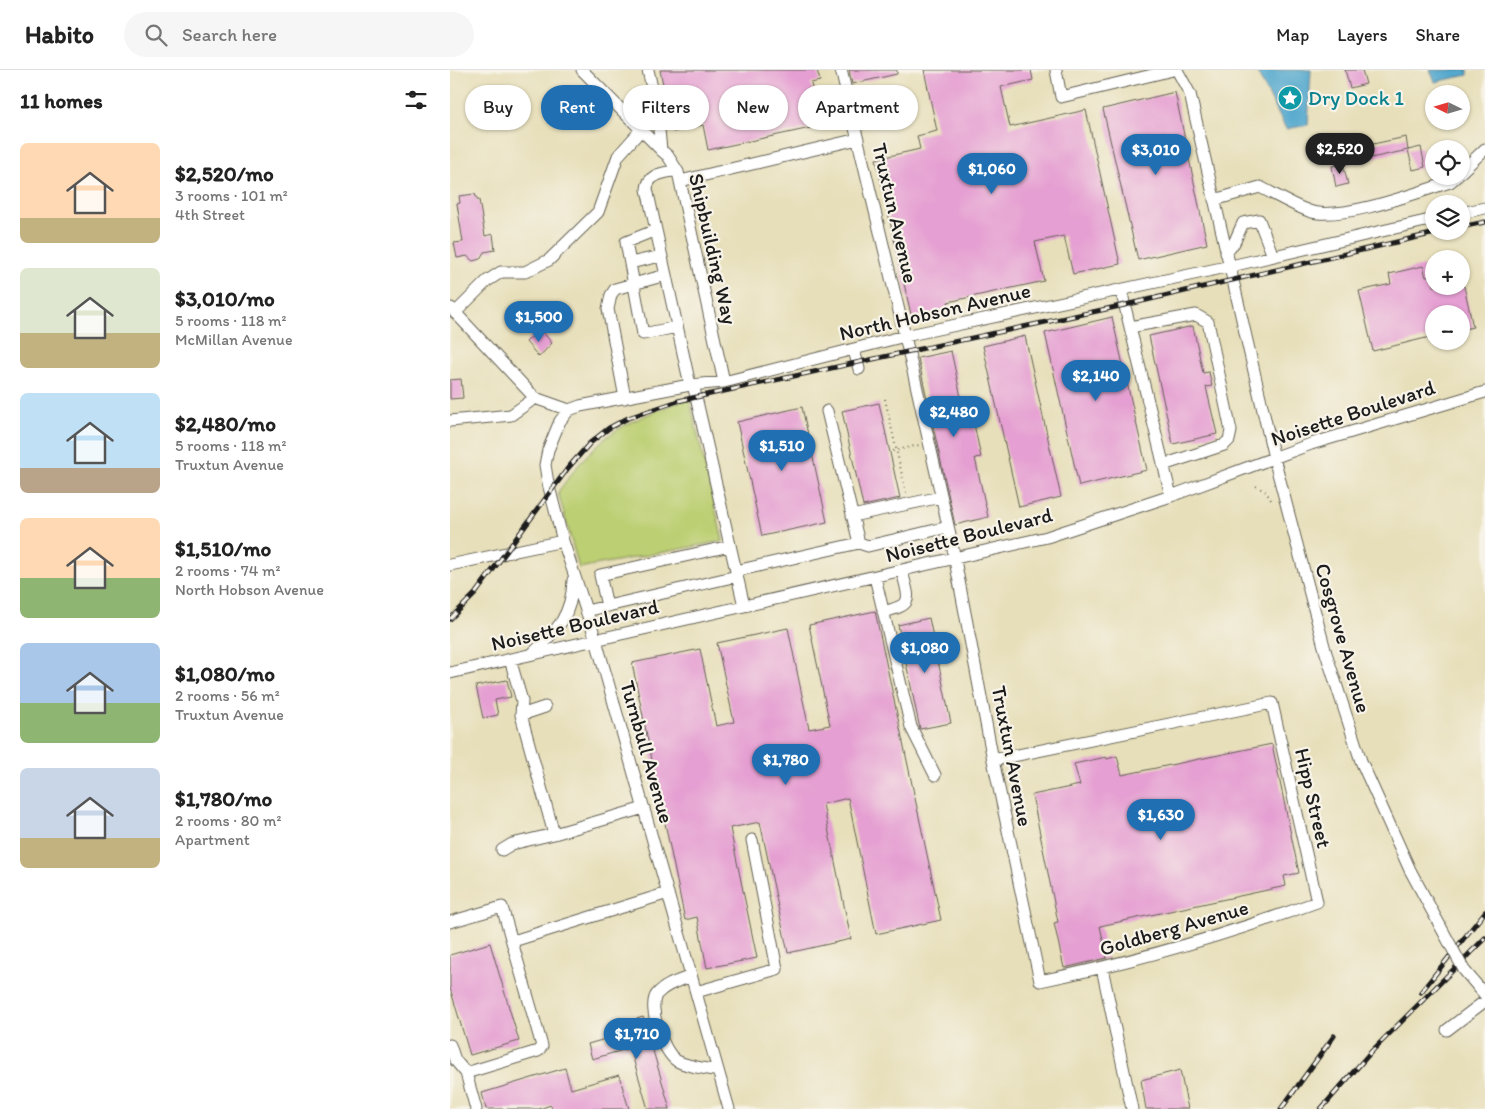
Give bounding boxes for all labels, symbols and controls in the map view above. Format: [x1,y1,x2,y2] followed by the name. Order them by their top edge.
[124,12,474,57] search box
[25,20,94,49] text: Habito
[142,21,170,49] icon: search
[182,23,277,46] text: Search here
[1276,24,1309,46] text: Map
[1337,24,1387,46] text: Layers
[1415,24,1460,46] text: Share
[465,85,531,130] chip: Buy
[541,85,613,130] chip: Rent
[623,85,709,130] chip: Filters
[719,85,788,130] chip: New
[798,85,918,130] chip: Apartment
[1277,85,1303,111] place icon: Dry Dock 1
[1308,85,1404,110] place label: Dry Dock 1
[1425,85,1470,130] north arrow
[1425,85,1470,350] map controls
[402,86,430,114] icon: filters
[20,88,103,113] text: 11 homes
[1299,132,1381,175] pin: $2,520
[1115,134,1197,176] pin: $3,010
[1317,139,1364,158] text: $2,520
[867,140,924,285] street label: Truxtun Avenue
[1132,140,1180,159] text: $3,010
[1425,140,1470,185] button: locate
[951,152,1033,195] pin: $1,060
[968,159,1016,178] text: $1,060
[175,161,274,186] text: $2,520/mo
[60,163,120,223] icon: home
[684,171,743,327] street label: Shipbuilding Way
[175,186,288,205] text: 3 rooms · 101 m²
[1425,195,1470,240] button: layers
[175,205,245,224] text: 4th Street
[1425,250,1470,295] button: +
[837,277,1033,346] street label: North Hobson Avenue
[175,286,275,311] text: $3,010/mo
[60,288,120,348] icon: home
[498,300,580,343] pin: $1,500
[1425,305,1470,350] button: −
[515,307,563,326] text: $1,500
[175,311,286,330] text: 5 rooms · 118 m²
[175,330,293,349] text: McMillan Avenue
[1055,360,1137,402] pin: $2,140
[1072,366,1120,385] text: $2,140
[1268,374,1439,451] street label: Noisette Boulevard
[913,396,995,438] pin: $2,480
[930,402,978,421] text: $2,480
[175,411,276,436] text: $2,480/mo
[60,413,120,473] icon: home
[741,430,823,472] pin: $1,510
[175,436,286,455] text: 5 rooms · 118 m²
[759,436,805,455] text: $1,510
[175,455,284,474] text: Truxtun Avenue
[883,502,1055,567] street label: Noisette Boulevard
[175,536,271,561] text: $1,510/mo
[60,538,120,598] icon: home
[1310,560,1377,716] street label: Cosgrove Avenue
[175,561,280,580] text: 2 rooms · 74 m²
[175,580,324,599] text: North Hobson Avenue
[489,593,662,656] street label: Noisette Boulevard
[884,632,966,674] pin: $1,080
[901,638,949,657] text: $1,080
[175,661,275,686] text: $1,080/mo
[60,663,120,723] icon: home
[615,678,680,826] street label: Turnbull Avenue
[987,683,1038,828] street label: Truxtun Avenue
[175,686,280,705] text: 2 rooms · 56 m²
[175,705,284,724] text: Truxtun Avenue
[745,744,827,786] pin: $1,780
[1290,745,1337,851] street label: Hipp Street
[763,750,809,769] text: $1,780
[175,786,272,811] text: $1,780/mo
[60,788,120,848] icon: home
[1120,798,1202,841] pin: $1,630
[1138,805,1184,824] text: $1,630
[175,811,281,830] text: 2 rooms · 80 m²
[175,830,250,849] text: Apartment
[1096,894,1251,961] street label: Goldberg Avenue
[596,1018,678,1060] pin: $1,710
[615,1024,659,1043] text: $1,710

